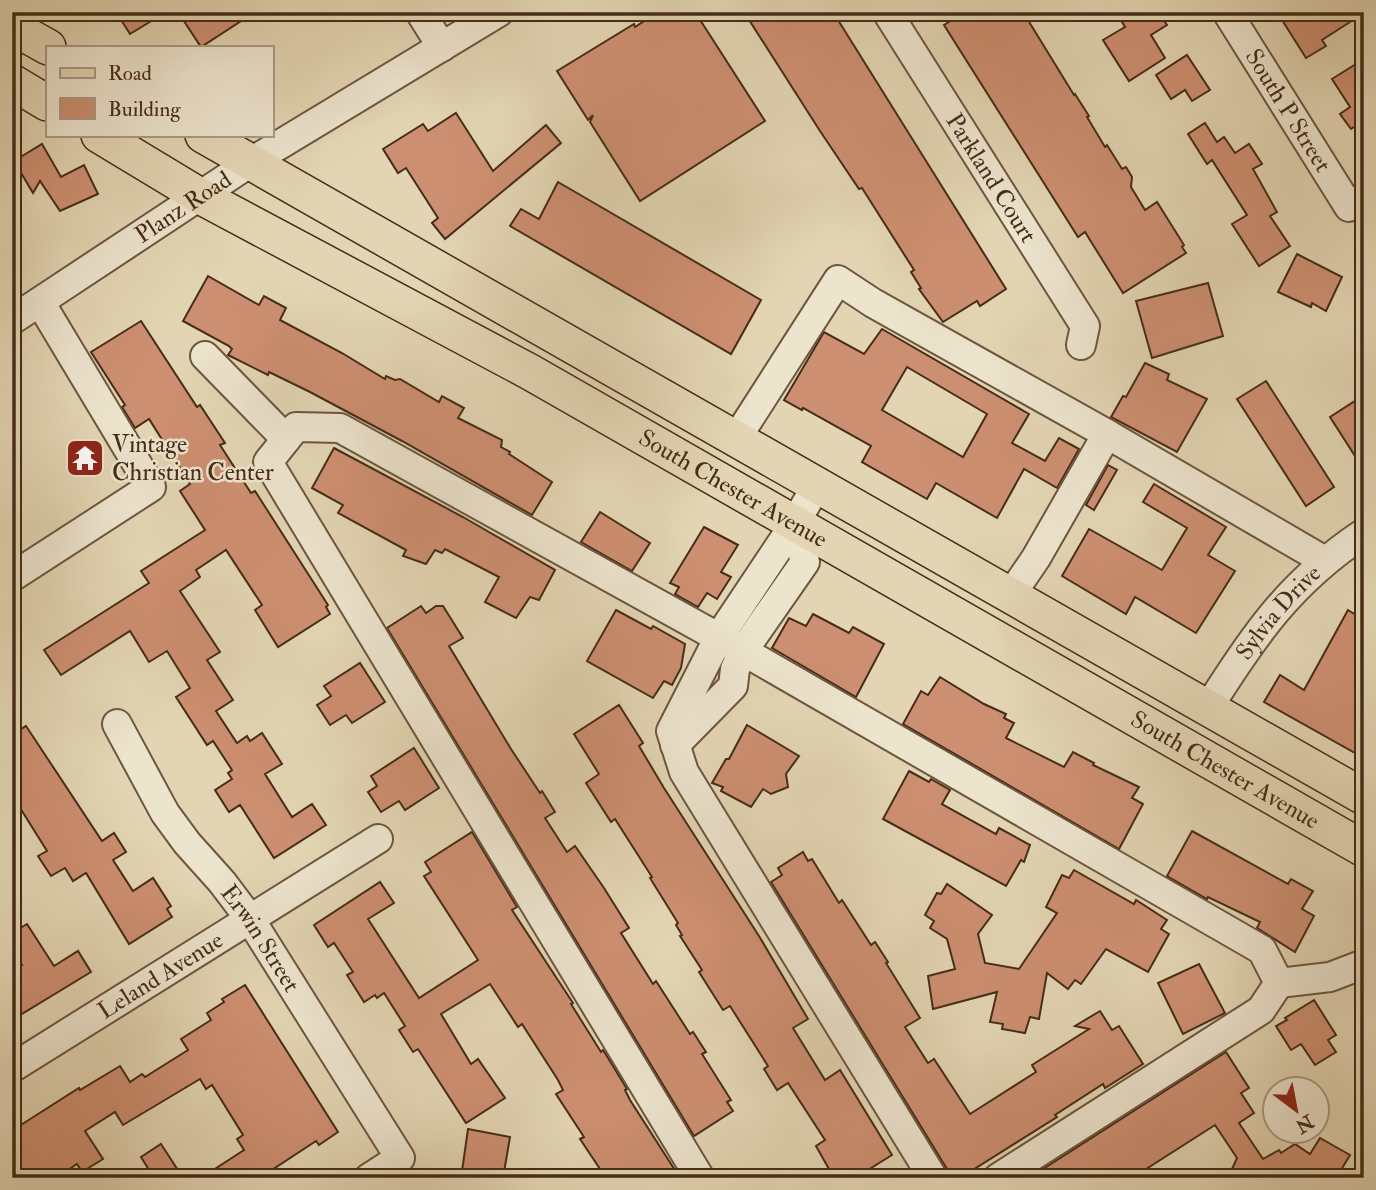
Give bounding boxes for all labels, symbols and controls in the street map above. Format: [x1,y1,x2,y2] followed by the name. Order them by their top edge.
[1238,43,1338,178] street label: South P Street
[46,46,273,136] legend
[108,60,153,87] text: Road
[108,96,181,123] text: Building
[939,108,1044,249] street label: Parkland Court
[129,164,238,250] street label: Planz Road
[633,422,833,555] street label: South Chester Avenue
[112,429,274,488] place label: Vintage Christian Center
[64,437,106,479] temple icon: Vintage Christian Center
[1229,558,1328,666] street label: Sylvia Drive
[1125,704,1325,836] street label: South Chester Avenue
[213,878,307,998] street label: Erwin Street
[92,925,229,1026] street label: Leland Avenue
[1260,1074,1330,1144] north arrow
[1290,1108,1319,1139] text: N

